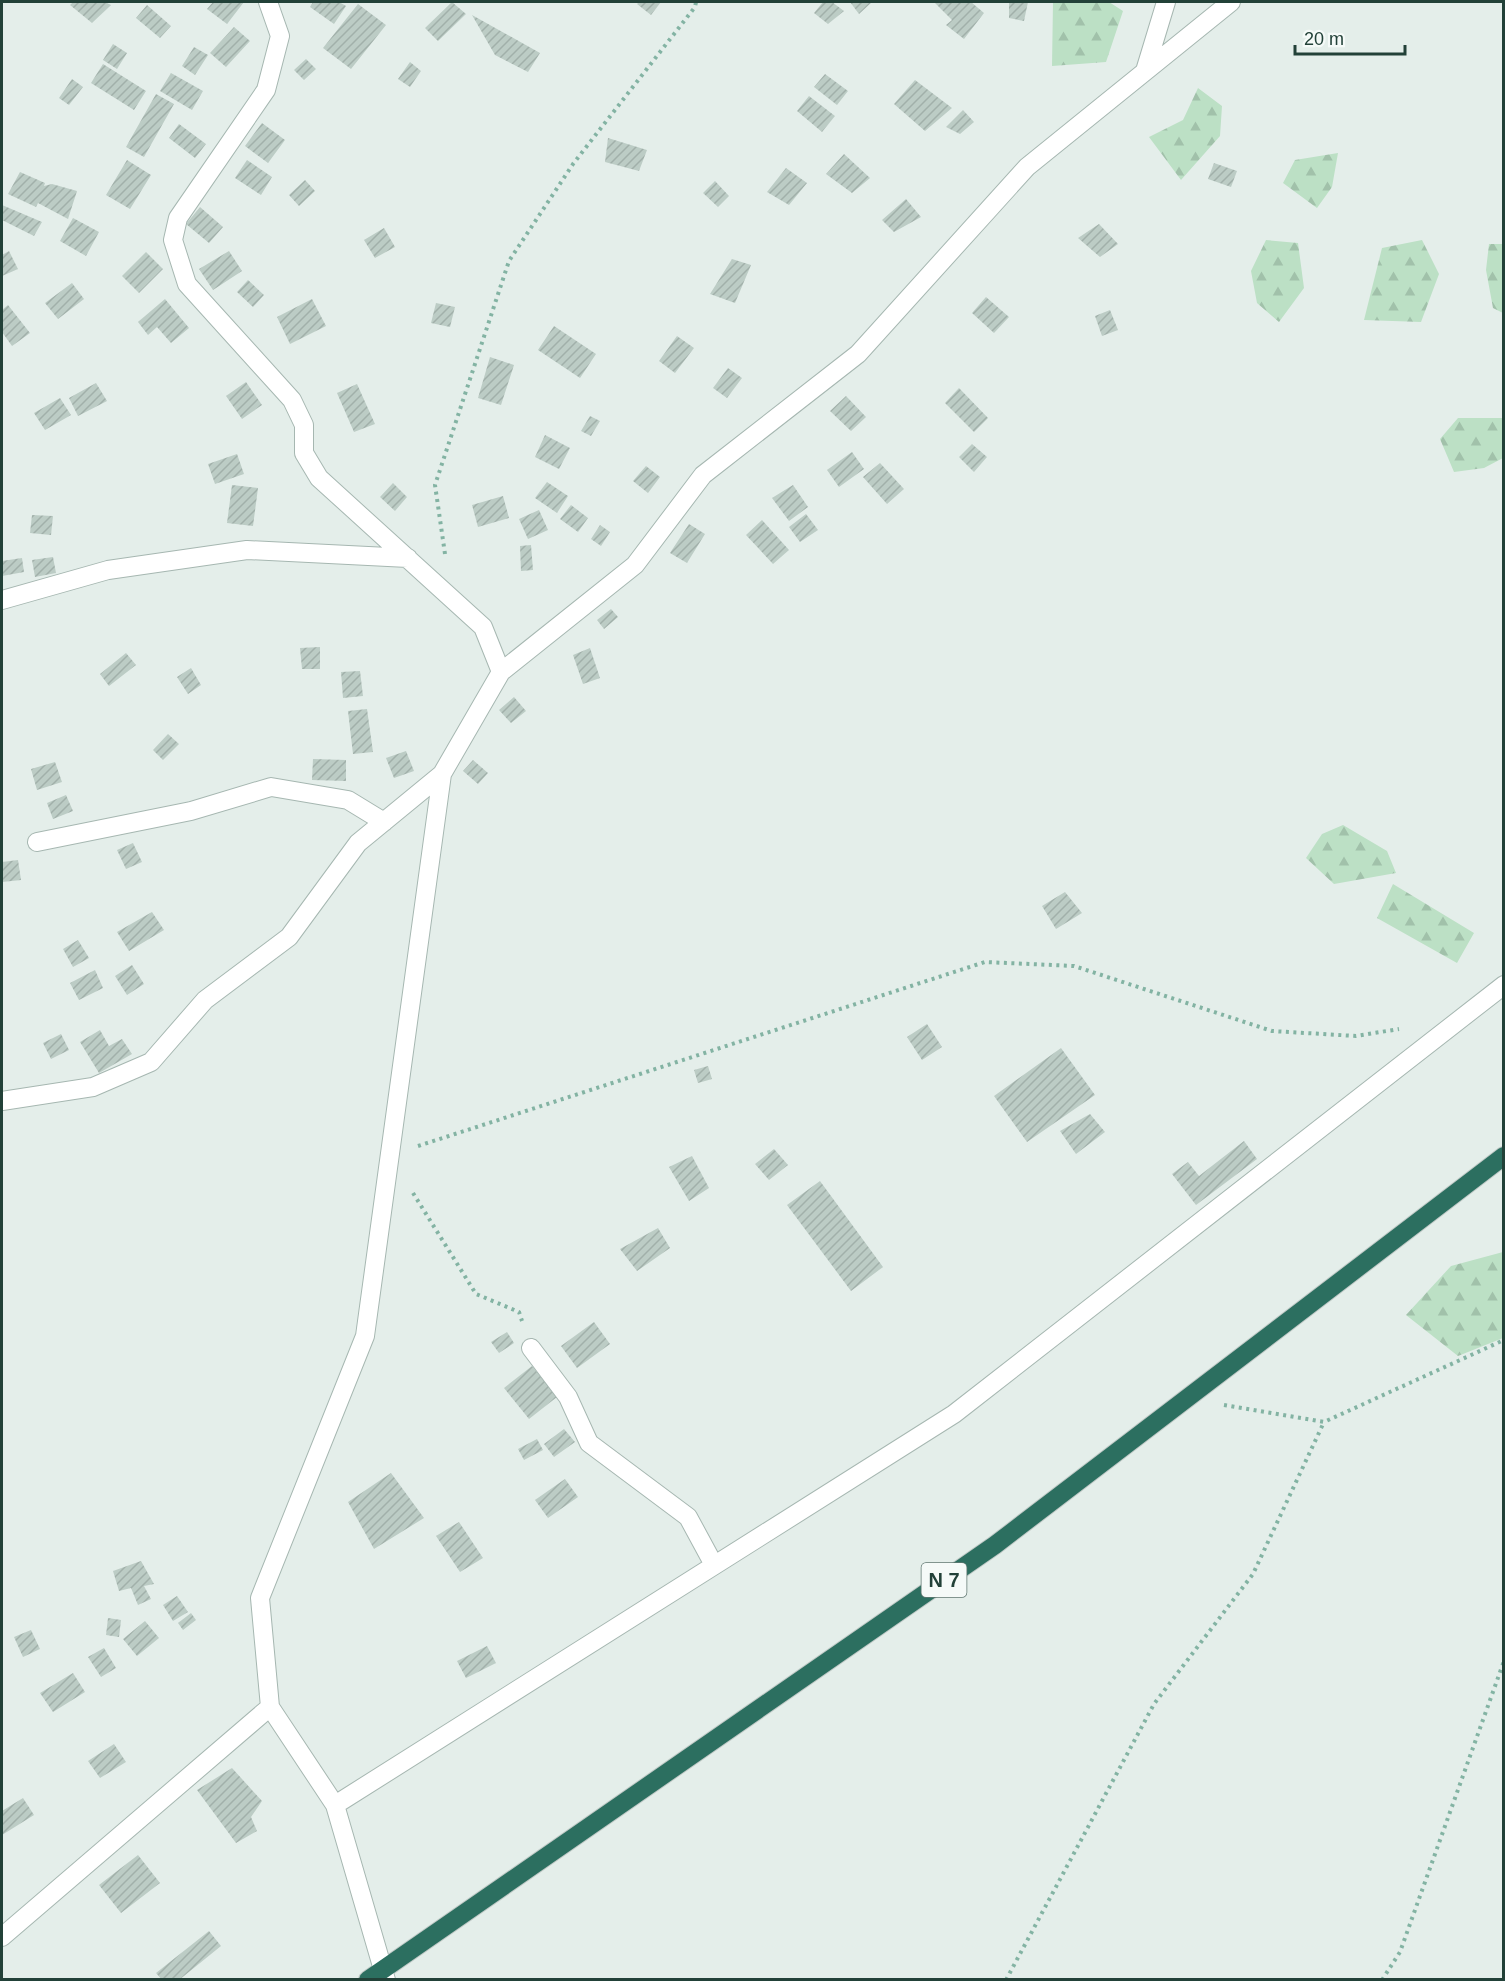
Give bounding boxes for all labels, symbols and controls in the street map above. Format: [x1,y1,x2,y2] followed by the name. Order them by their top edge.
[1295,18,1404,56] scale bar
[1304,29,1344,49] text: 20 m
[922,1563,966,1597] road number: N 7

